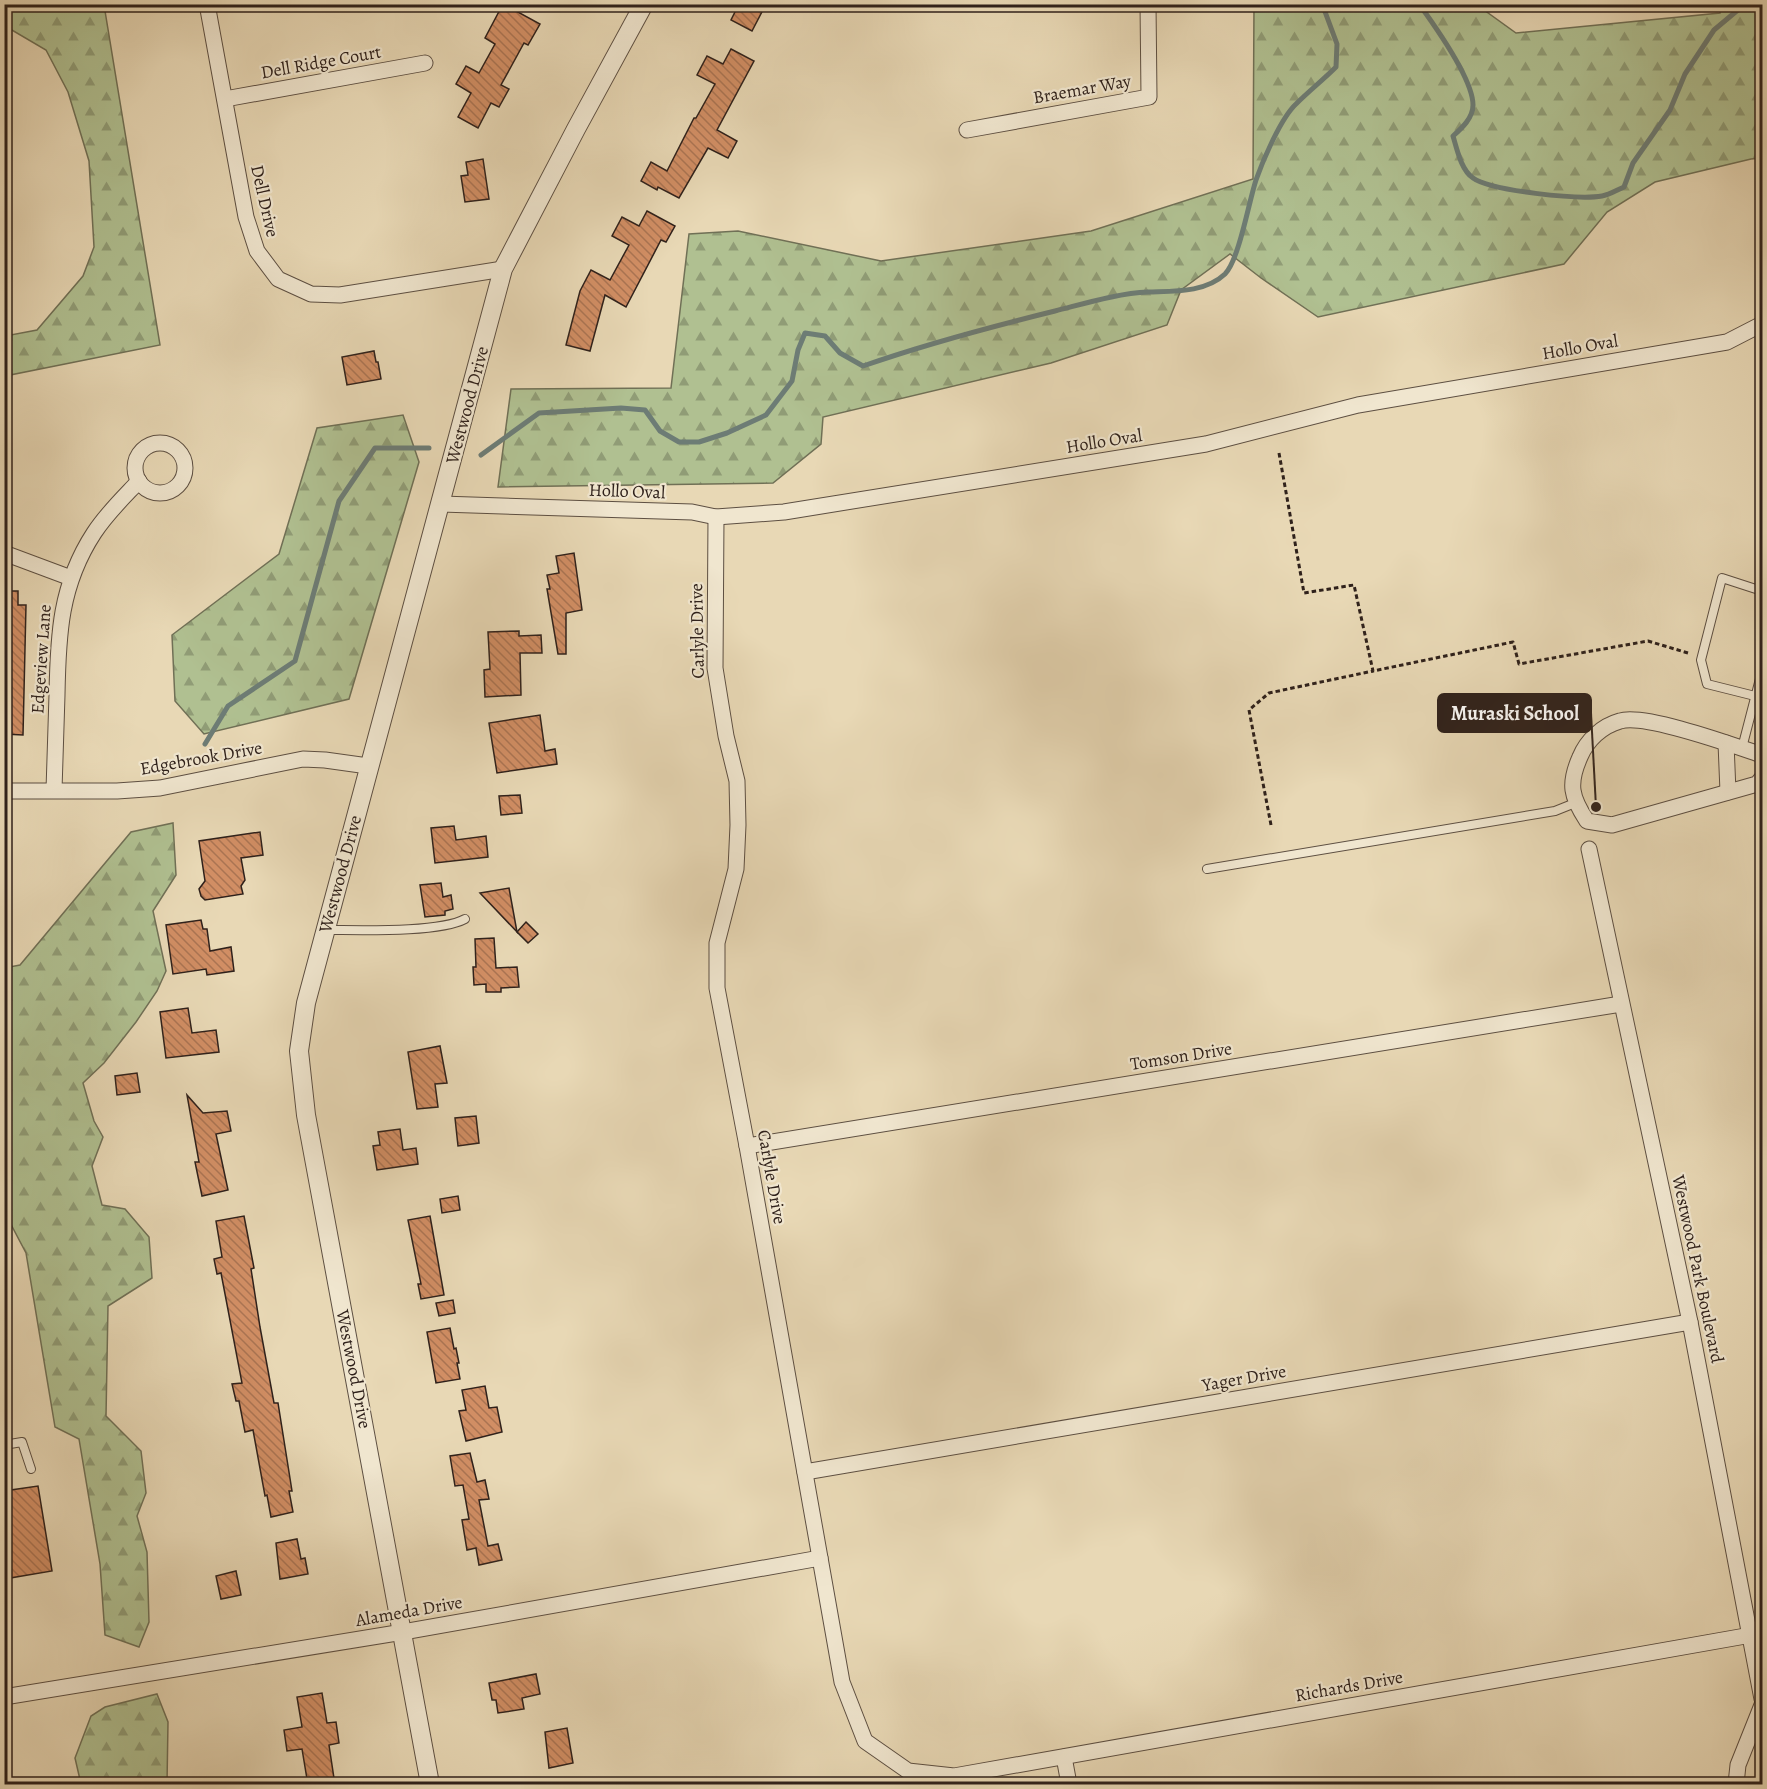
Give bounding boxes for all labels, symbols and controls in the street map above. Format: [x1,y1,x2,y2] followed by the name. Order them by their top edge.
[259,40,383,84] street label: Dell Ridge Court
[1031,68,1134,109] street label: Braemar Way
[245,163,285,239] street label: Dell Drive
[1540,328,1620,365] street label: Hollo Oval
[440,344,494,467] street label: Westwood Drive
[1064,423,1144,459] street label: Hollo Oval
[588,478,666,504] street label: Hollo Oval
[684,583,710,679] street label: Carlyle Drive
[25,603,57,715] street label: Edgeview Lane
[1438,694,1591,732] callout: Muraski School
[1451,700,1580,727] text: Muraski School
[138,735,264,781] street label: Edgebrook Drive
[313,813,367,936] street label: Westwood Drive
[1128,1036,1234,1076] street label: Tomson Drive
[752,1128,792,1226] street label: Carlyle Drive
[1666,1172,1730,1366] street label: Westwood Park Boulevard
[331,1307,377,1431] street label: Westwood Drive
[1199,1359,1288,1397] street label: Yager Drive
[353,1590,464,1632] street label: Alameda Drive
[1293,1665,1405,1707] street label: Richards Drive

